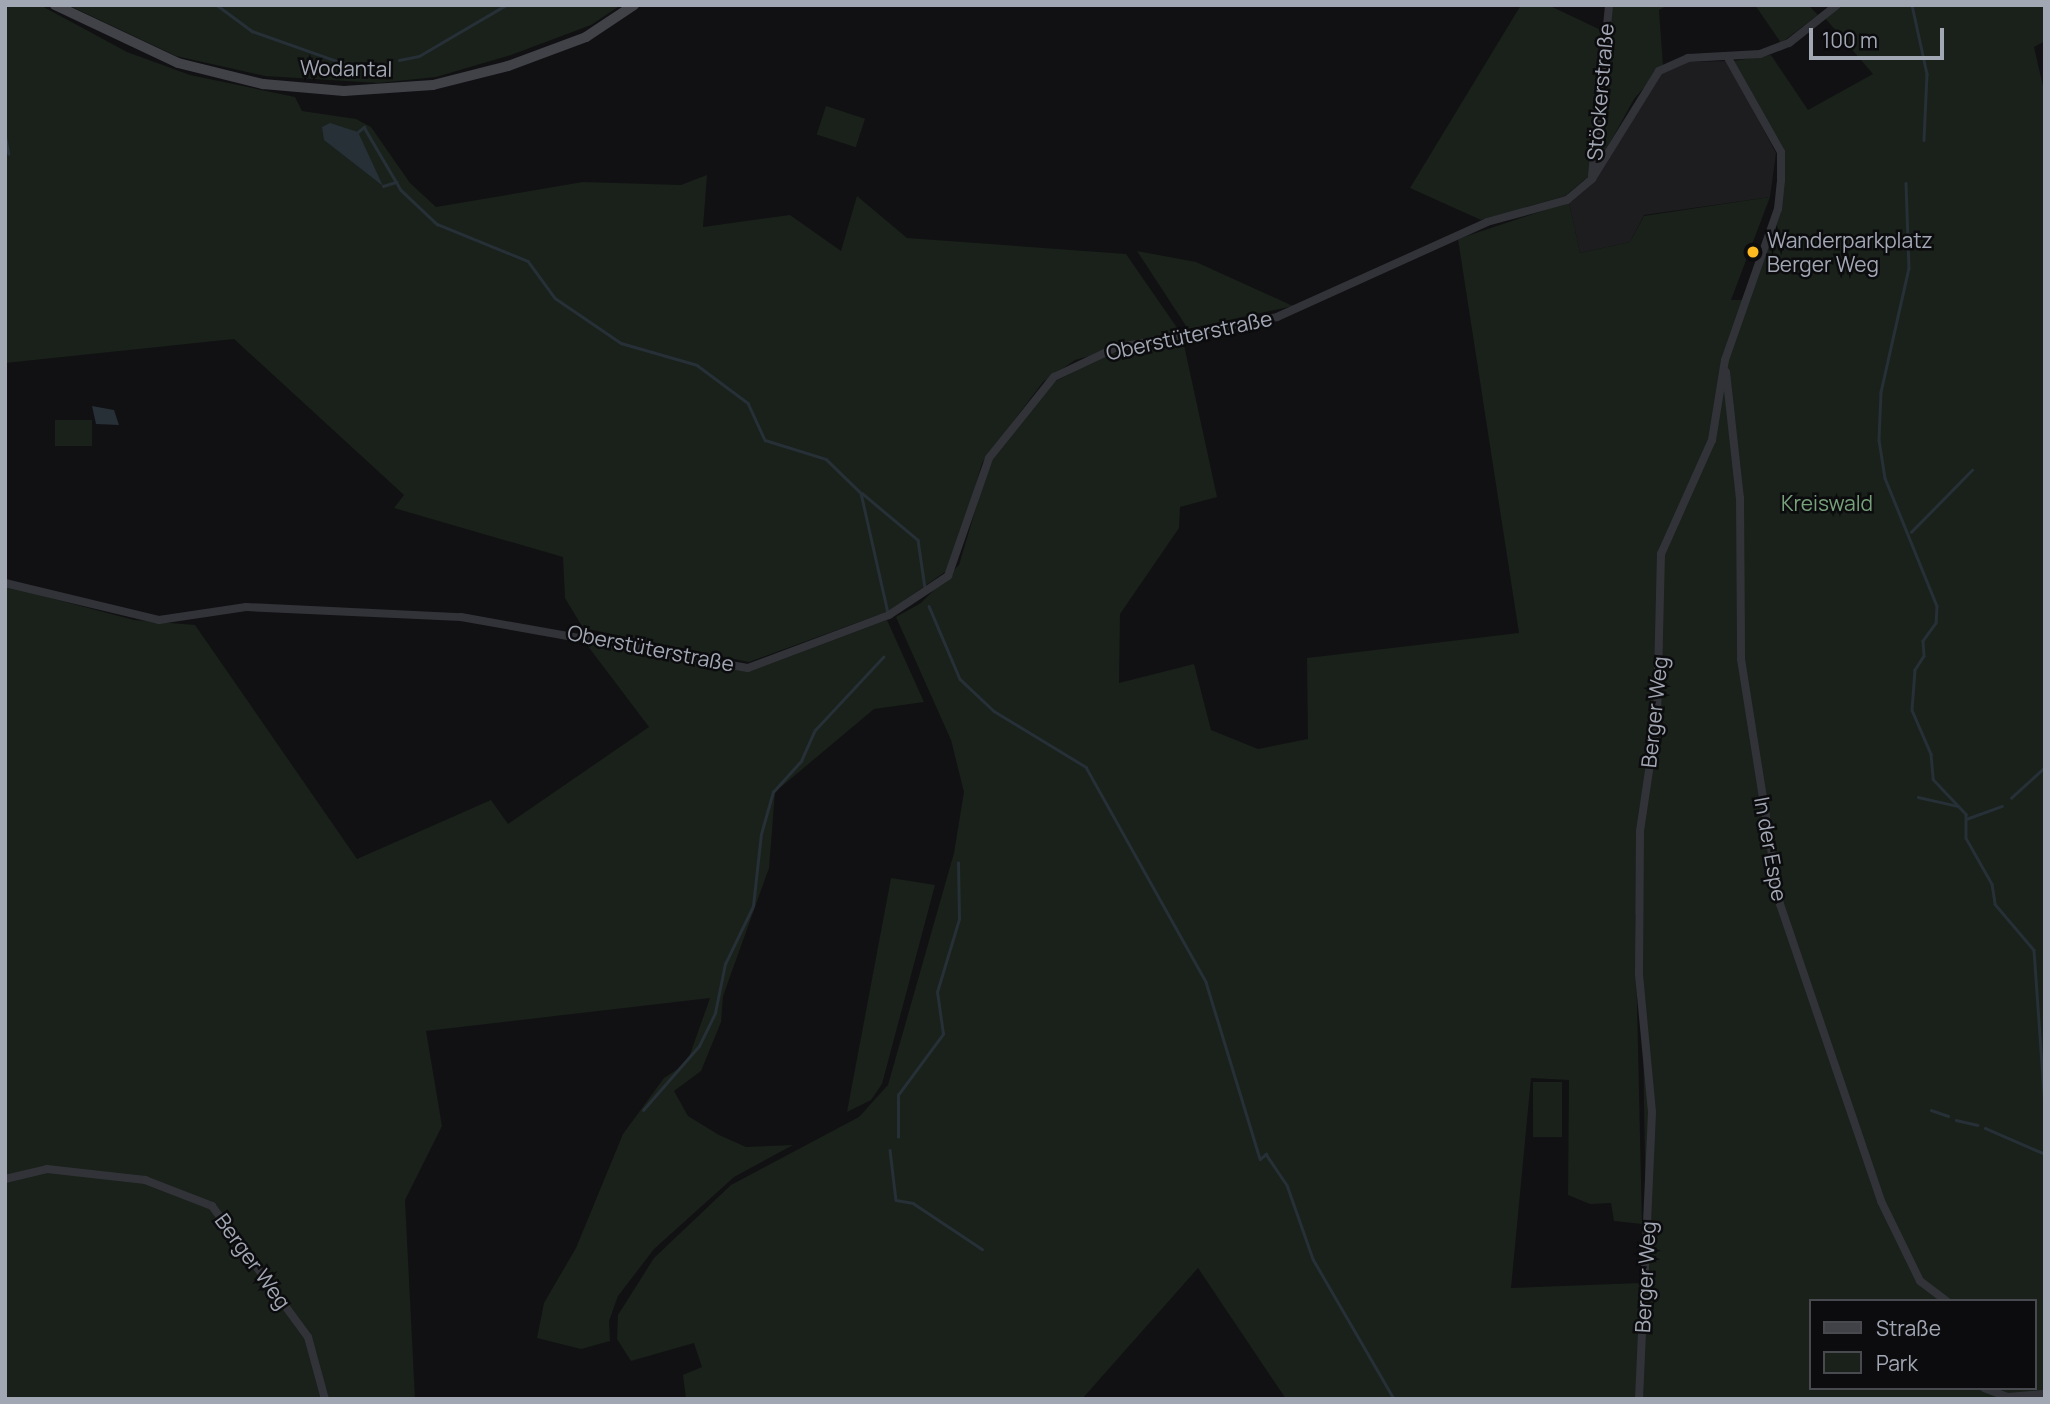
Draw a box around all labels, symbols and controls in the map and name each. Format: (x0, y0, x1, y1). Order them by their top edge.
scale bar (1812, 14, 1947, 58)
street label: Stöckerstraße (1581, 22, 1619, 162)
text: 100 m (1822, 26, 1878, 54)
street label: Wodantal (300, 55, 392, 81)
place label: Wanderparkplatz Berger Weg (1767, 227, 1933, 277)
marker: Wanderparkplatz Berger Weg (1745, 244, 1761, 260)
street label: Oberstüterstraße (1103, 305, 1275, 365)
park label: Kreiswald (1781, 490, 1873, 516)
street label: Oberstüterstraße (565, 619, 737, 677)
street label: Berger Weg (1636, 655, 1672, 769)
street label: In der Espe (1749, 795, 1793, 903)
street label: Berger Weg (210, 1208, 296, 1314)
street label: Berger Weg (1629, 1220, 1661, 1334)
legend (1808, 1299, 2036, 1390)
text: Straße (1876, 1314, 1941, 1342)
text: Park (1876, 1349, 1918, 1377)

